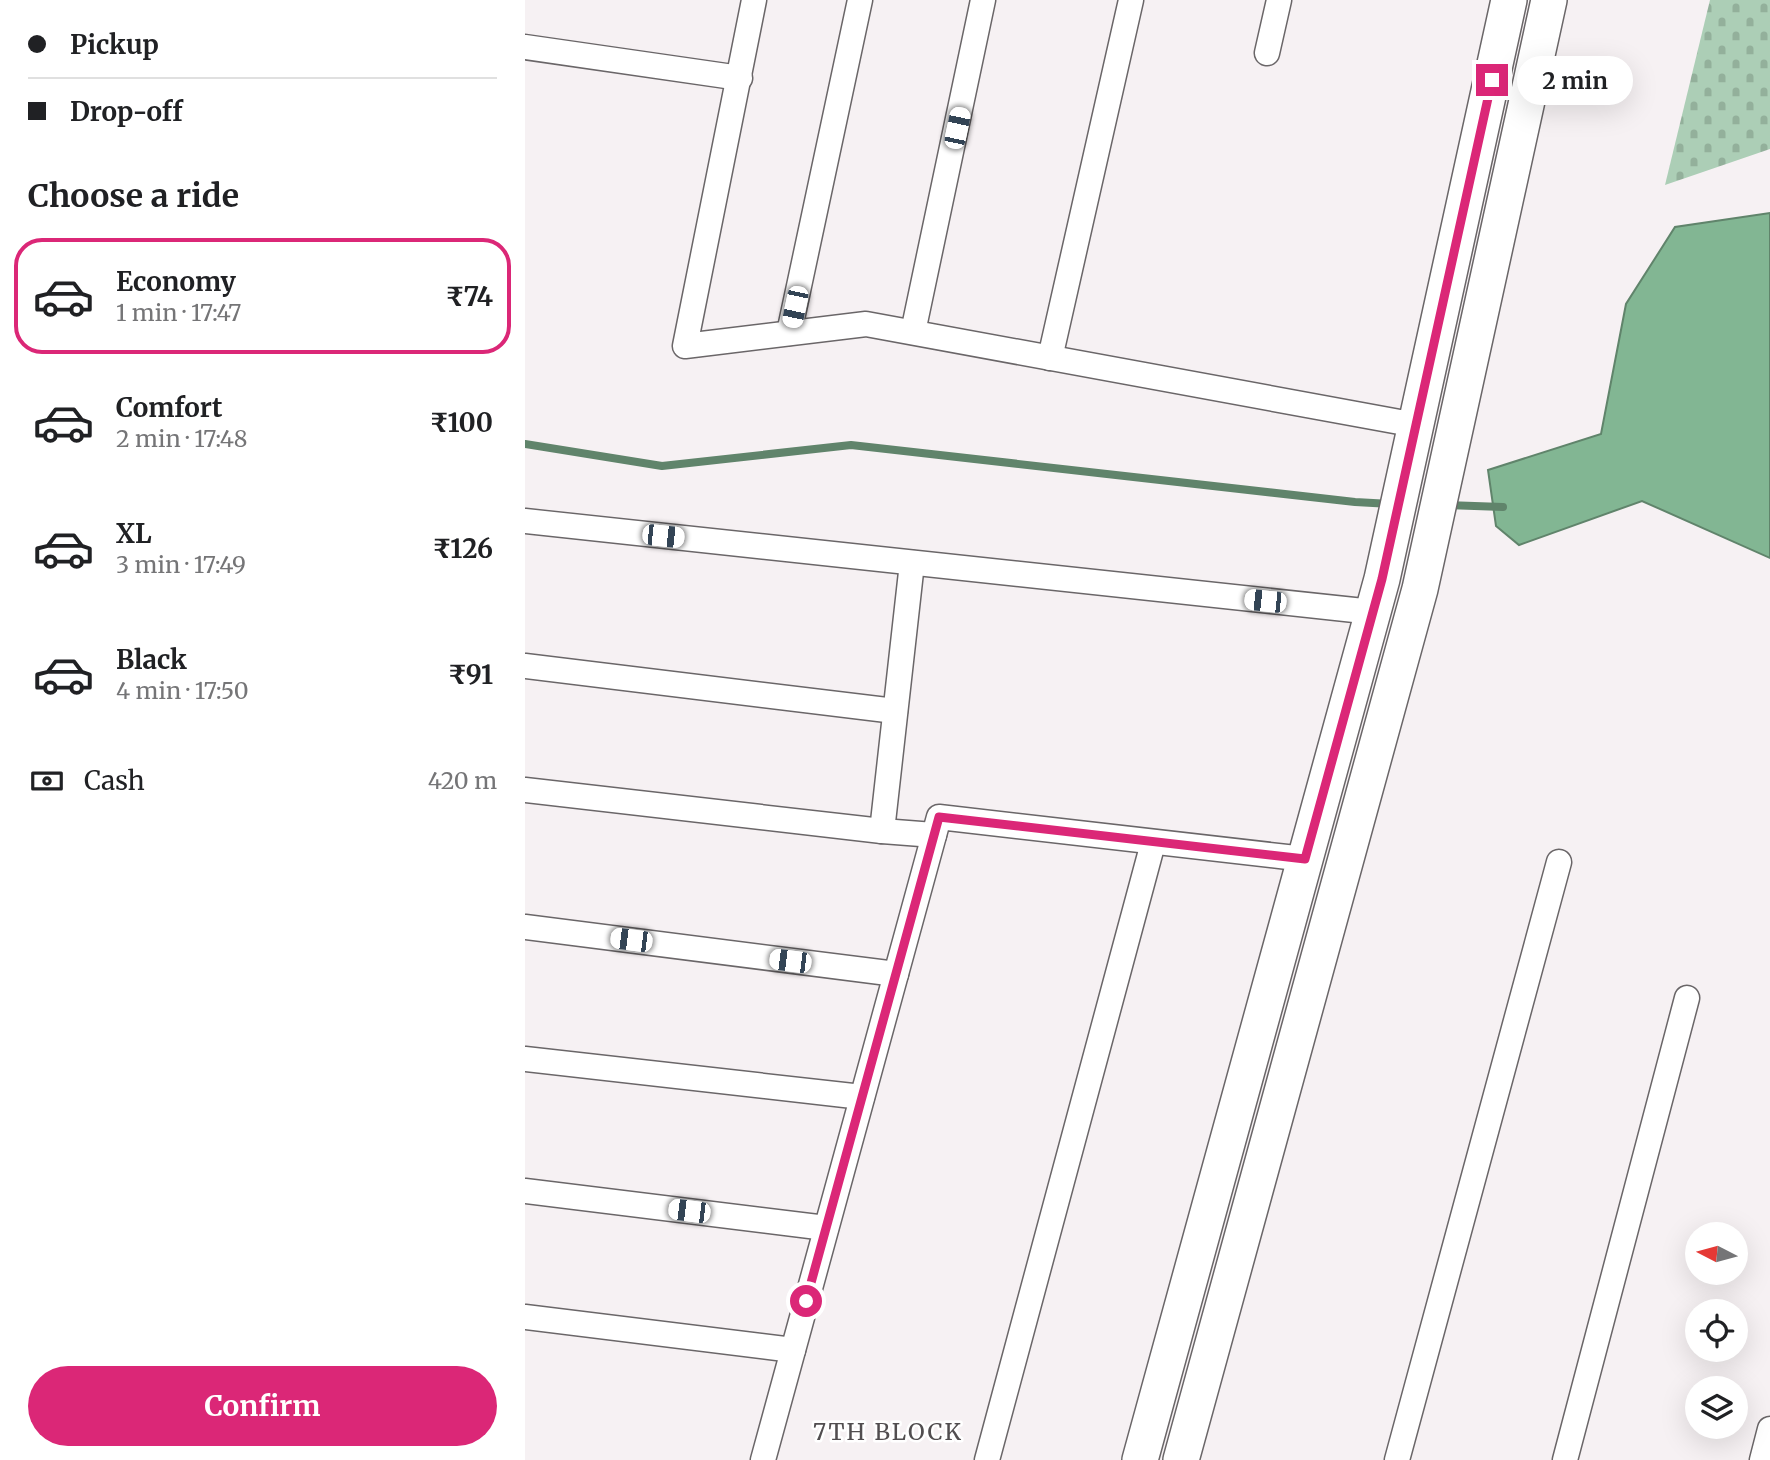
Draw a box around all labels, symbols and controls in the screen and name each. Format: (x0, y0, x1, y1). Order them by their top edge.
text: Pickup (70, 28, 159, 61)
callout: 2 min (1517, 56, 1632, 104)
route end (1476, 64, 1508, 96)
text: 2 min (1542, 66, 1608, 95)
text: Drop-off (70, 95, 183, 128)
car (943, 105, 972, 151)
text: Choose a ride (28, 176, 239, 216)
icon: car (32, 265, 95, 328)
text: Economy (116, 265, 236, 298)
text: ₹74 (445, 280, 493, 313)
car (781, 284, 810, 330)
text: 1 min · 17:47 (116, 298, 241, 327)
icon: car (32, 391, 95, 454)
text: Comfort (116, 391, 222, 424)
text: ₹100 (430, 406, 493, 439)
text: 2 min · 17:48 (116, 424, 248, 453)
icon: car (32, 517, 95, 580)
text: XL (116, 517, 152, 550)
car (642, 523, 685, 549)
text: ₹126 (433, 532, 493, 565)
text: 3 min · 17:49 (116, 550, 246, 579)
car (1244, 588, 1287, 614)
icon: car (32, 643, 95, 706)
text: Black (116, 643, 187, 676)
text: ₹91 (448, 658, 493, 691)
text: 4 min · 17:50 (116, 676, 249, 705)
icon: cash (28, 762, 66, 800)
text: Cash (84, 764, 145, 797)
text: 420 m (428, 766, 497, 795)
car (609, 927, 654, 953)
car (768, 948, 813, 974)
car (667, 1198, 712, 1224)
north arrow (1685, 1222, 1748, 1284)
map controls (1685, 1222, 1748, 1439)
route start (790, 1285, 822, 1317)
button: locate (1685, 1299, 1748, 1362)
button: Confirm (28, 1366, 497, 1446)
button: layers (1685, 1376, 1748, 1439)
district label: 7TH BLOCK (813, 1417, 963, 1446)

